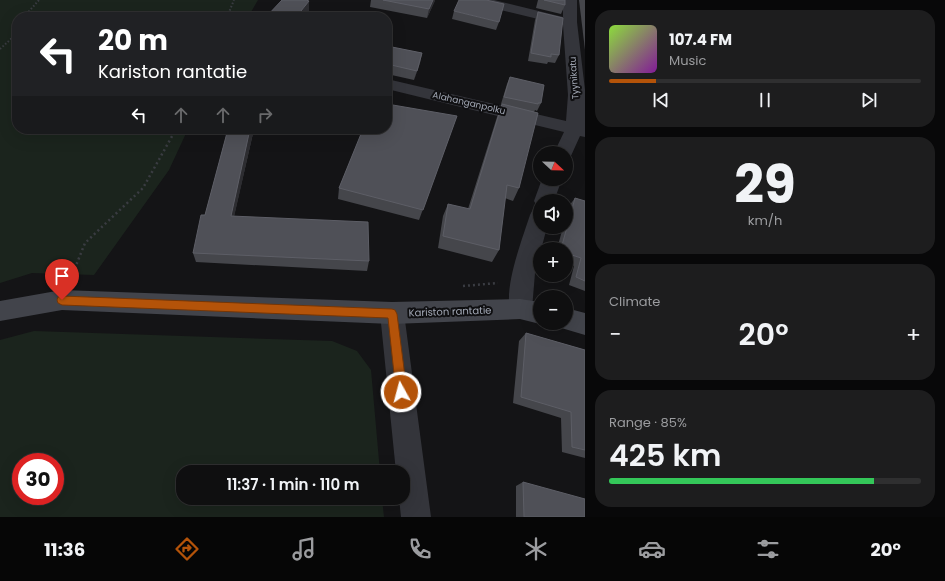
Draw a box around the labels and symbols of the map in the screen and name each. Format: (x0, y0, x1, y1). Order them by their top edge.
street label: Tyynikatu (567, 56, 581, 100)
street label: Alahanganpolku (431, 89, 507, 117)
north arrow (533, 146, 573, 186)
pin (45, 259, 79, 300)
street label: Kariston rantatie (408, 303, 492, 320)
position arrow (380, 371, 422, 413)
speed limit sign: 30 (12, 453, 64, 505)

